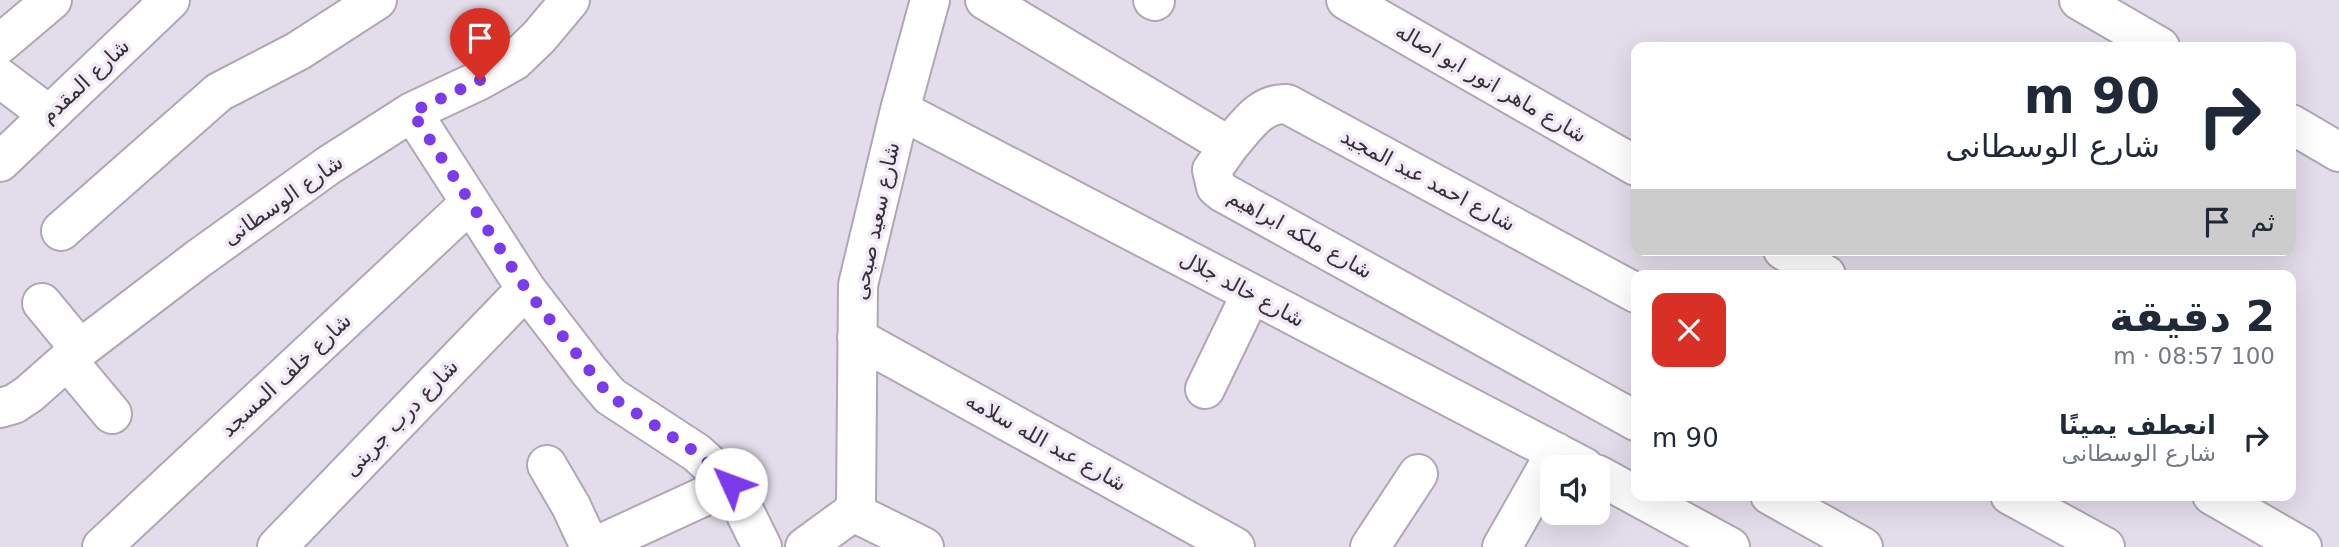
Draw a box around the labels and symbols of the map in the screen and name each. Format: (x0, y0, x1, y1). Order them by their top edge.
pin (450, 8, 510, 80)
street label: شارع ماهر انور ابو اصاله (1391, 18, 1591, 148)
street label: شارع المقدم (36, 34, 134, 128)
street label: شارع احمد عبد المجيد (1337, 124, 1519, 236)
street label: شارع سعيد صبحى (848, 140, 904, 302)
street label: شارع الوسطانى (218, 150, 348, 250)
street label: شارع ملكه ابراهيم (1223, 184, 1376, 285)
street label: شارع خالد جلال (1176, 246, 1308, 332)
street label: شارع خلف المسجد (216, 308, 356, 442)
street label: شارع درب جرينى (339, 354, 463, 482)
street label: شارع عبد الله سلامه (962, 388, 1130, 496)
position arrow (694, 447, 768, 521)

